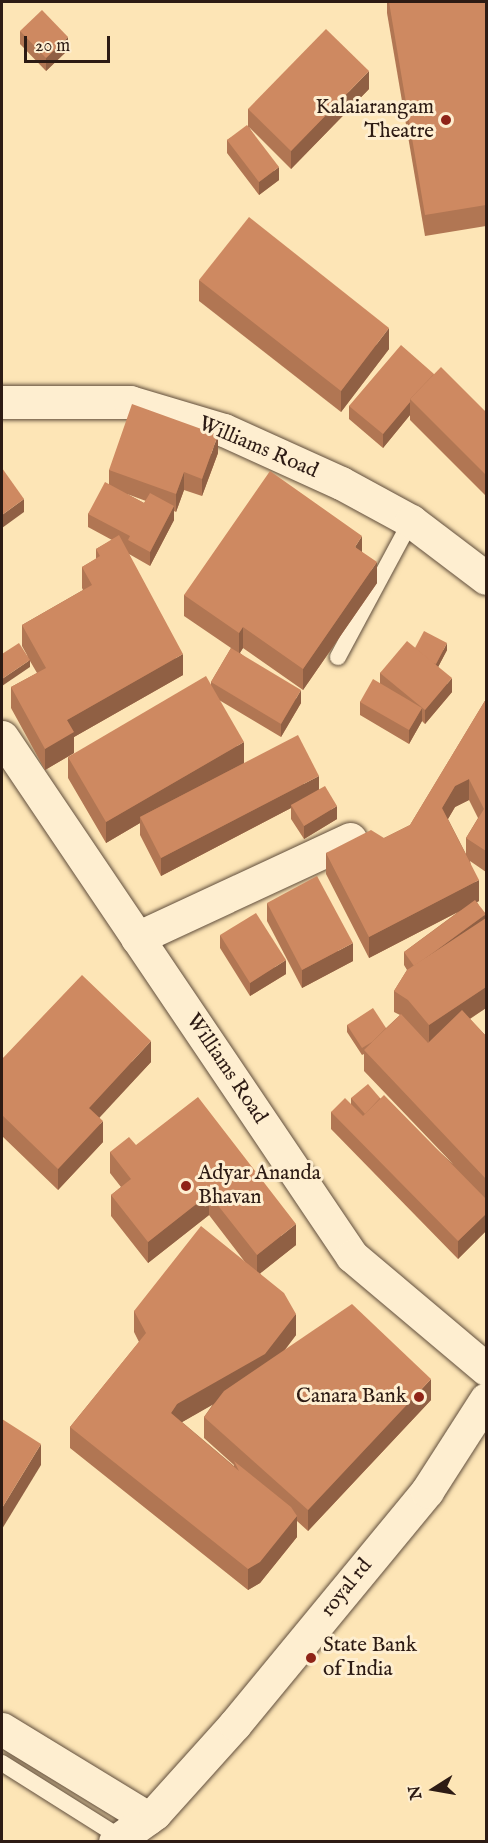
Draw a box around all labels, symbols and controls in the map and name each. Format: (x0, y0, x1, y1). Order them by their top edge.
scale bar (27, 24, 112, 62)
text: 20 m (35, 35, 70, 58)
place label: Kalaiarangam Theatre (316, 95, 434, 145)
marker: Kalaiarangam Theatre (439, 113, 453, 127)
street label: Williams Road (194, 411, 322, 485)
street label: Williams Road (180, 1009, 272, 1129)
place label: Adyar Ananda Bhavan (198, 1161, 321, 1211)
marker: Adyar Ananda Bhavan (179, 1179, 193, 1193)
place label: Canara Bank (296, 1384, 407, 1410)
marker: Canara Bank (412, 1390, 426, 1404)
street label: royal rd (316, 1554, 378, 1622)
place label: State Bank of India (323, 1633, 417, 1683)
marker: State Bank of India (304, 1651, 318, 1665)
north arrow (404, 1759, 464, 1819)
text: N (405, 1784, 427, 1801)

